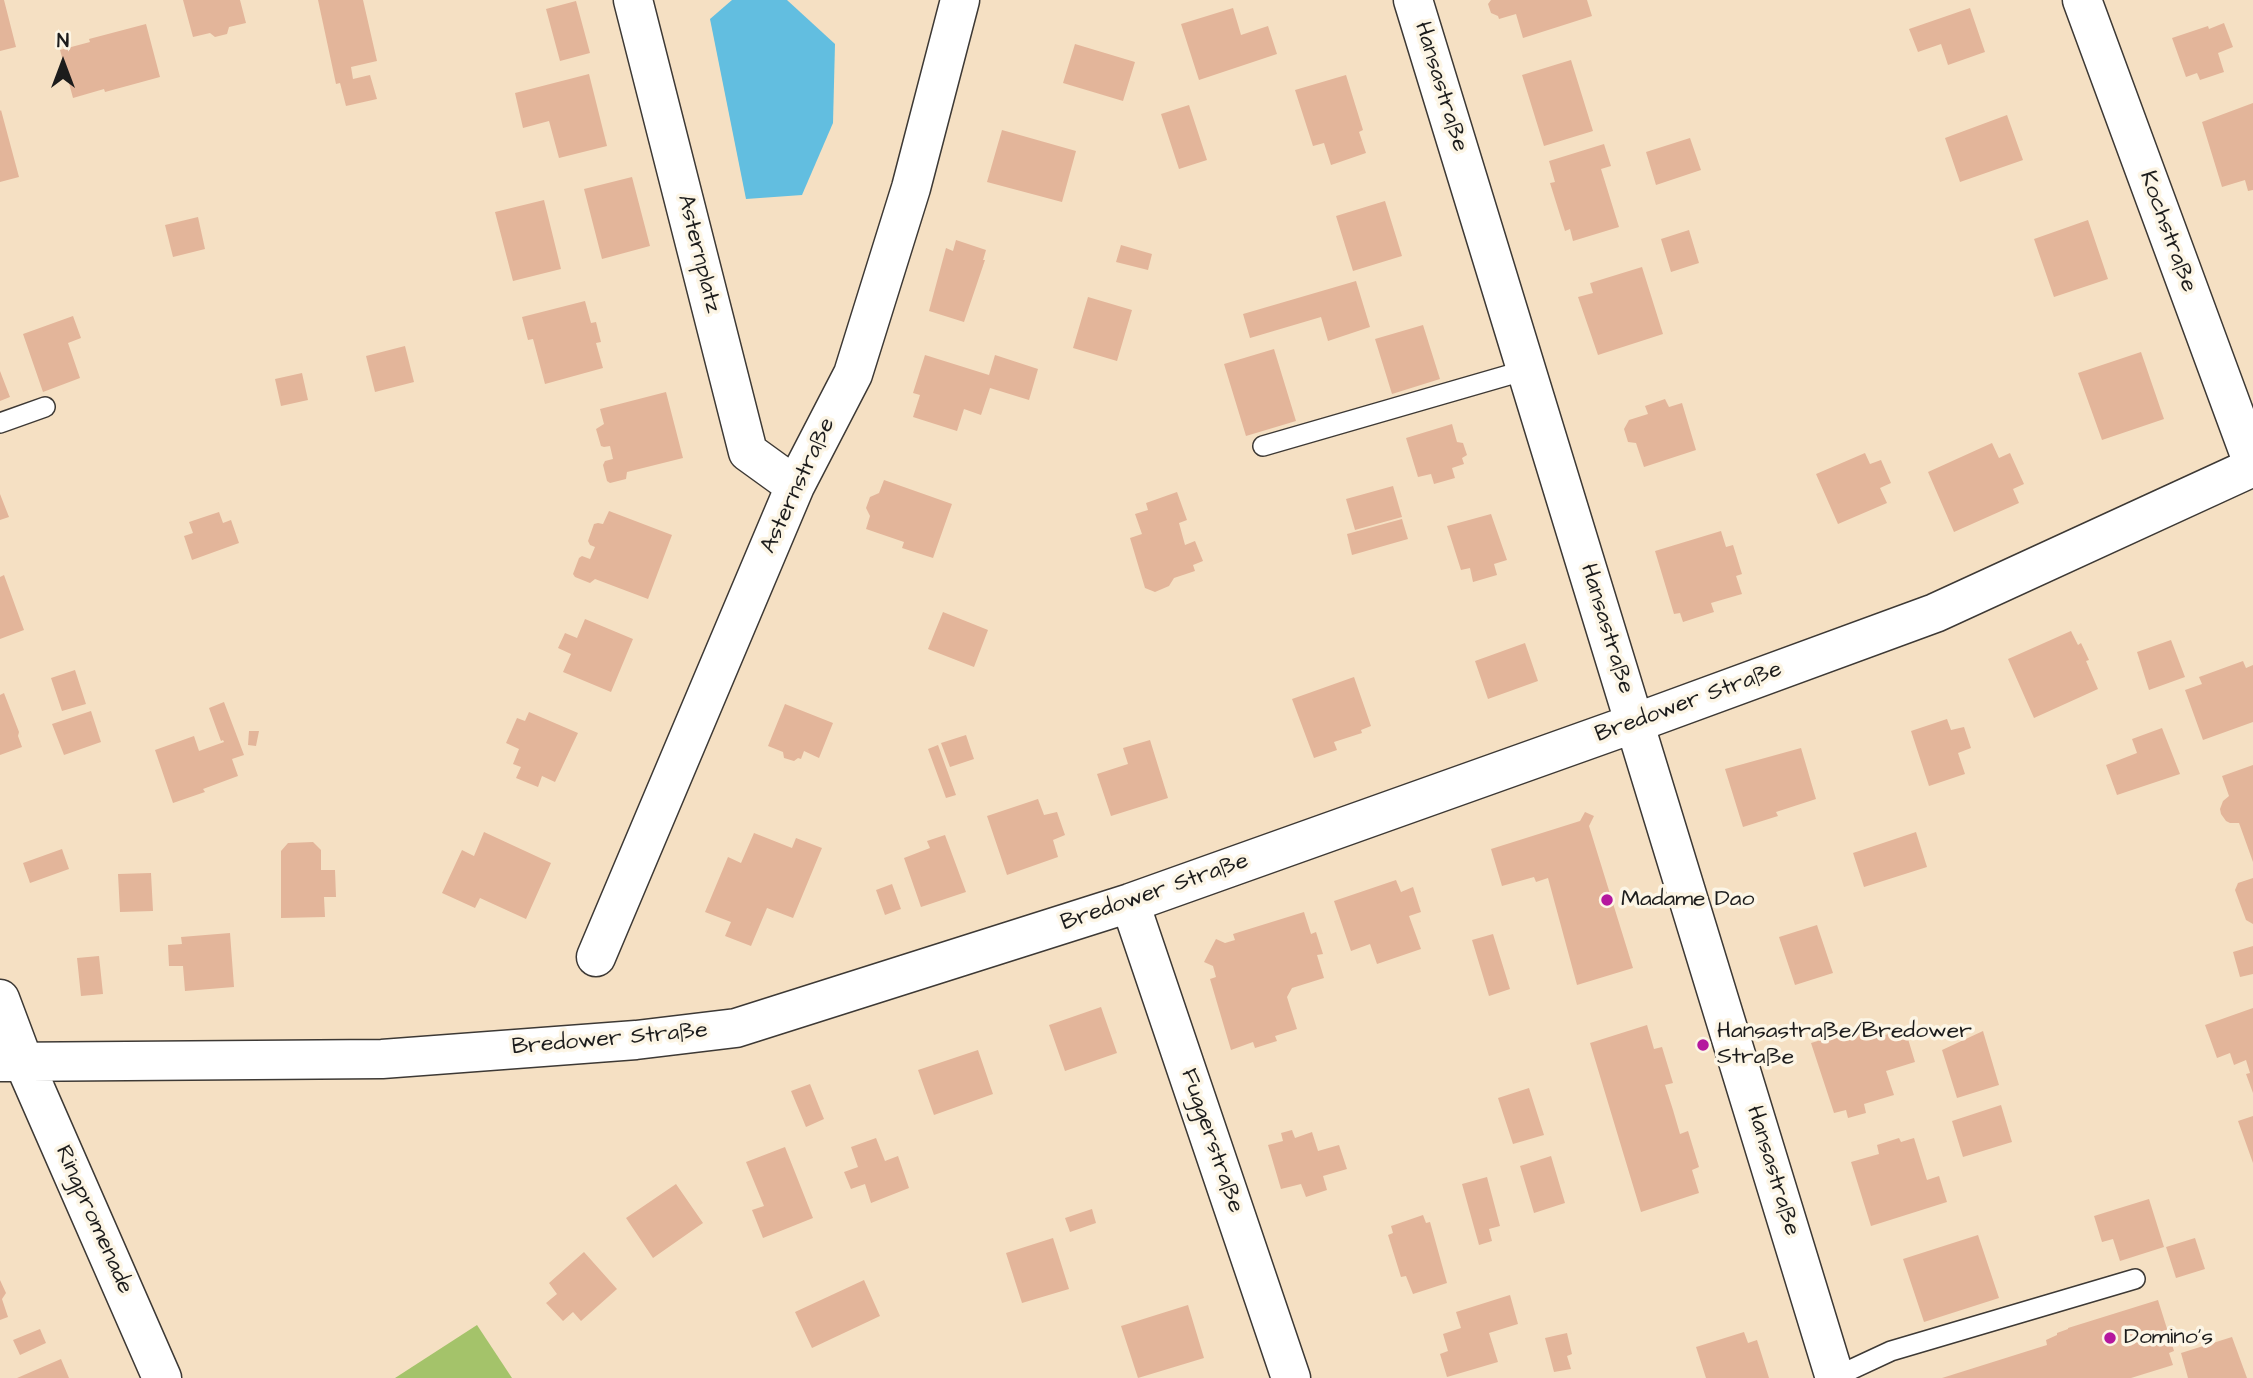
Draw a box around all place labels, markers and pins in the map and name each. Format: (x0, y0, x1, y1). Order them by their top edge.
place label: Madame Dao (1621, 886, 1754, 914)
marker: Madame Dao (1599, 892, 1615, 908)
place label: Hansastraße/Bredower Straße (1717, 1018, 1972, 1072)
marker: Hansastraße/Bredower Straße (1695, 1037, 1711, 1053)
place label: Domino's (2124, 1324, 2213, 1352)
marker: Domino's (2102, 1330, 2118, 1346)

